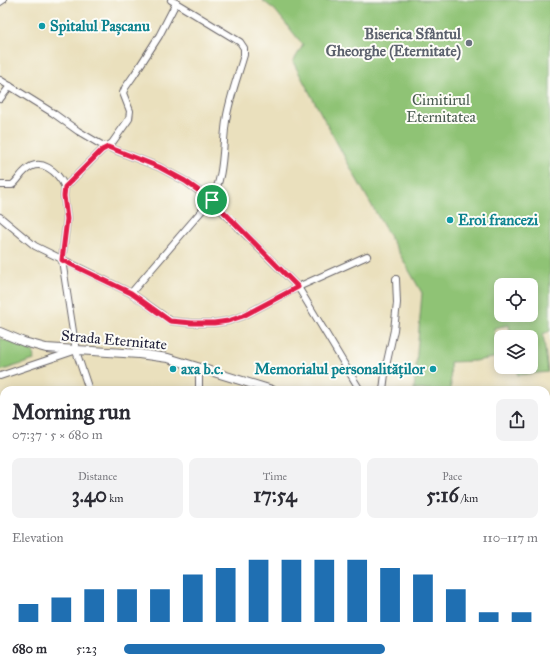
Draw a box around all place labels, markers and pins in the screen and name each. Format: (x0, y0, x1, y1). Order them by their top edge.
place label: Spitalul Pașcanu (50, 17, 150, 36)
marker: Spitalul Pașcanu (37, 21, 47, 31)
place label: Biserica Sfântul Gheorghe (Eternitate) (326, 25, 462, 61)
marker: Biserica Sfântul Gheorghe (Eternitate) (464, 38, 474, 48)
pin (195, 183, 229, 217)
place label: Eroi francezi (458, 211, 539, 229)
marker: Eroi francezi (445, 215, 455, 225)
place label: axa b.c. (181, 360, 223, 378)
place label: Memorialul personalităților (255, 360, 425, 379)
marker: axa b.c. (168, 364, 178, 374)
marker: Memorialul personalităților (428, 364, 438, 374)

